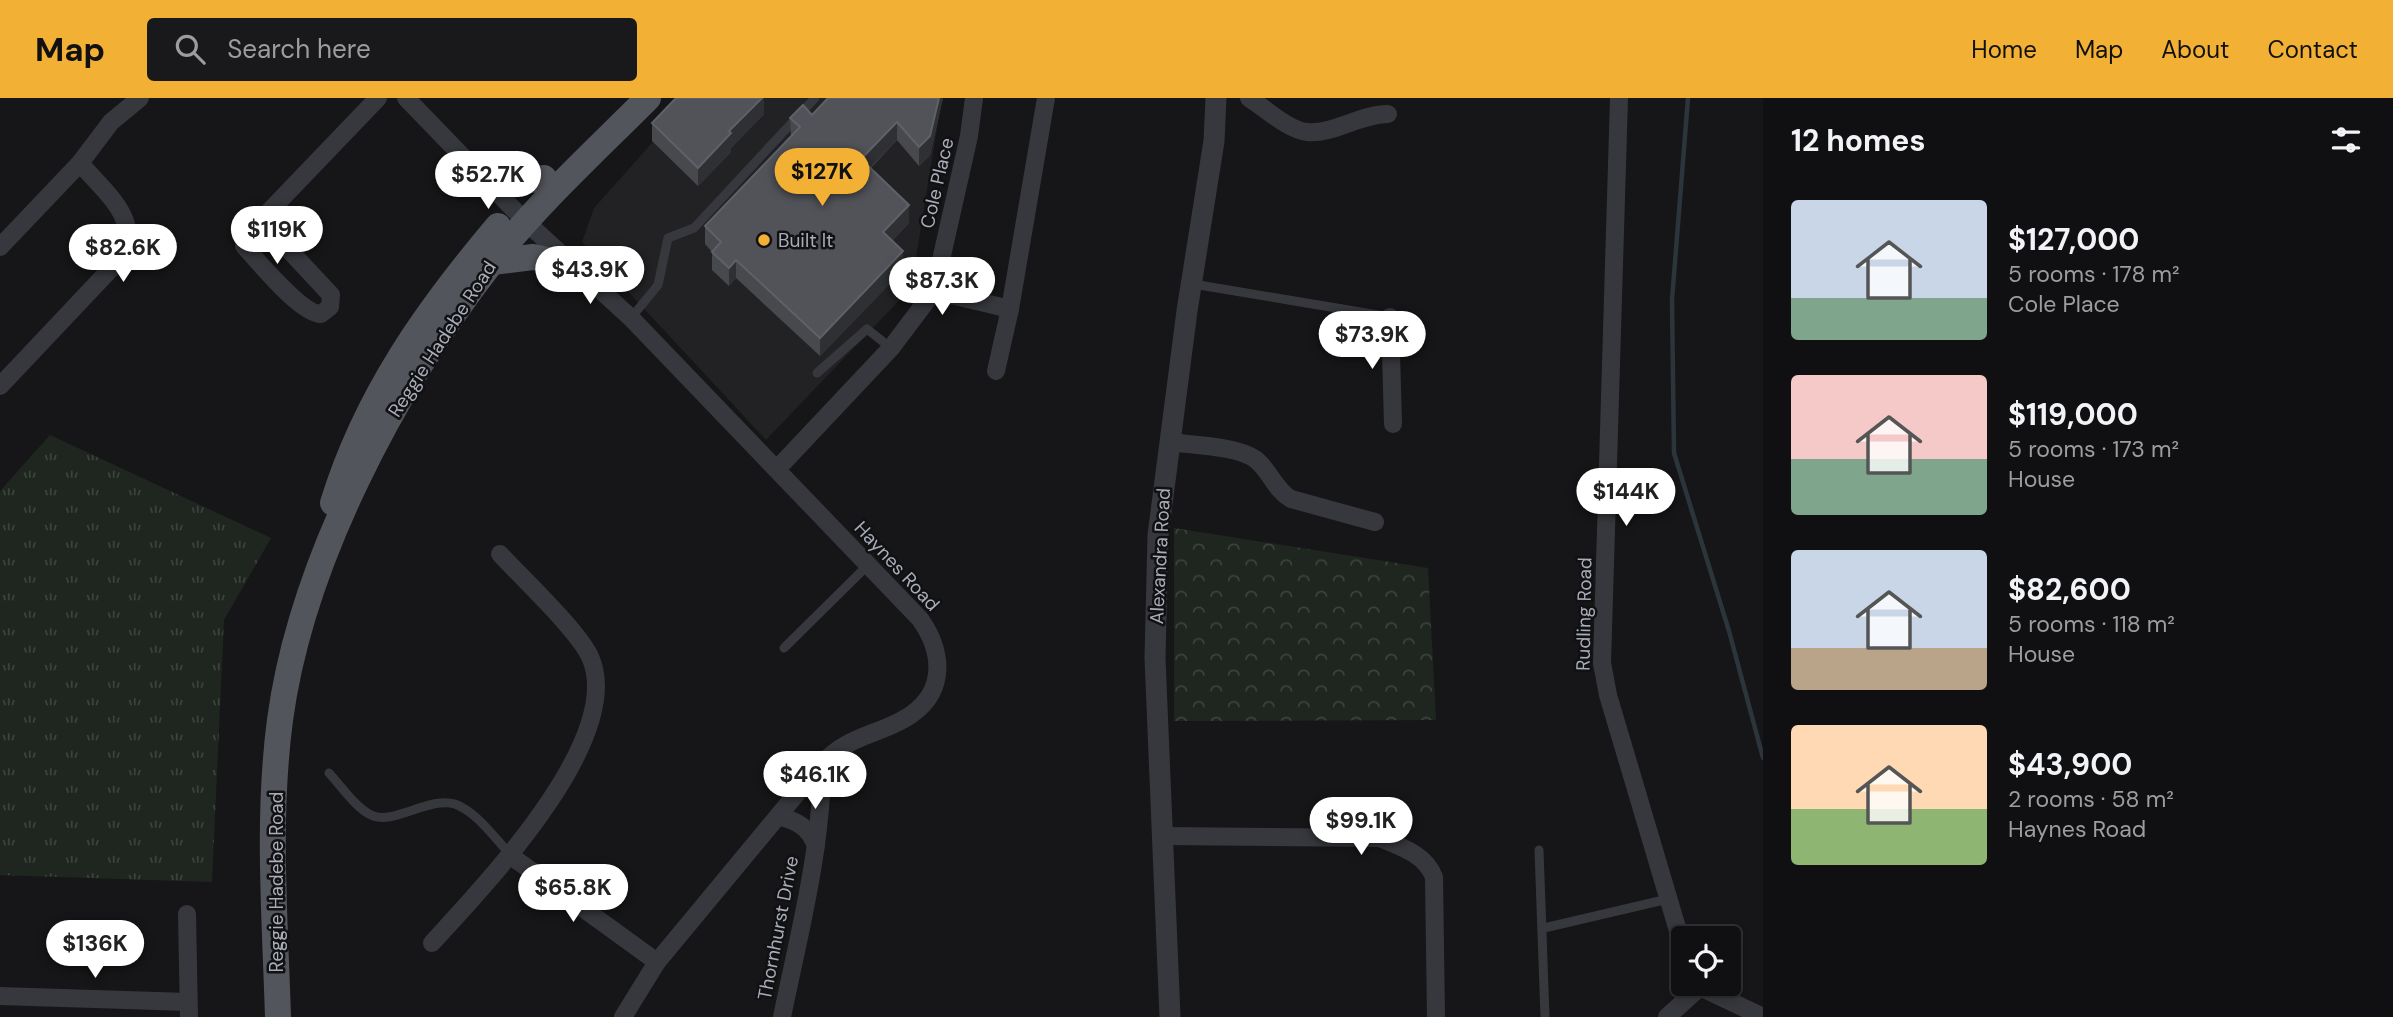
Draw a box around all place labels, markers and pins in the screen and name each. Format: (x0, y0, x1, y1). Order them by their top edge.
pin: $127K (773, 148, 871, 208)
pin: $52.7K (431, 152, 545, 211)
pin: $119K (228, 206, 326, 266)
pin: $82.6K (66, 225, 180, 284)
place label: Built It (778, 228, 834, 253)
marker: Built It (756, 232, 772, 248)
pin: $43.9K (533, 246, 647, 306)
pin: $87.3K (885, 258, 999, 317)
pin: $73.9K (1315, 312, 1429, 371)
pin: $144K (1577, 468, 1675, 528)
pin: $46.1K (758, 752, 872, 811)
pin: $99.1K (1304, 798, 1418, 857)
pin: $65.8K (516, 864, 630, 924)
pin: $136K (46, 920, 144, 980)

